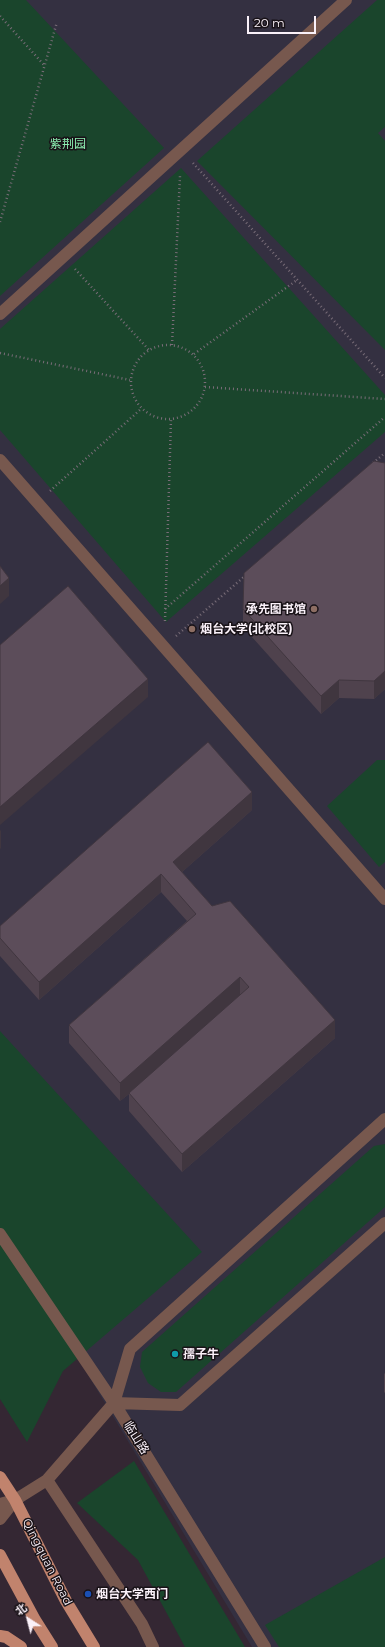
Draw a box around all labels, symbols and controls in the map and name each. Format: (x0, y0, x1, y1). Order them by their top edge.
scale bar (249, 8, 318, 34)
text: 20 m (254, 15, 285, 30)
park label: 紫荆园 (50, 137, 86, 151)
place label: 承先图书馆 (246, 602, 306, 616)
marker: 承先图书馆 (309, 604, 319, 614)
place label: 烟台大学(北校区) (200, 622, 293, 636)
marker: 烟台大学(北校区) (187, 624, 197, 634)
place label: 孺子牛 (183, 1347, 219, 1361)
marker: 孺子牛 (170, 1349, 180, 1359)
street label: 临山路 (120, 1419, 152, 1457)
street label: Qingquan Road (19, 1516, 75, 1608)
place label: 烟台大学西门 (96, 1587, 168, 1601)
marker: 烟台大学西门 (83, 1589, 93, 1599)
north arrow (8, 1599, 48, 1639)
text: 北 (12, 1600, 30, 1618)

